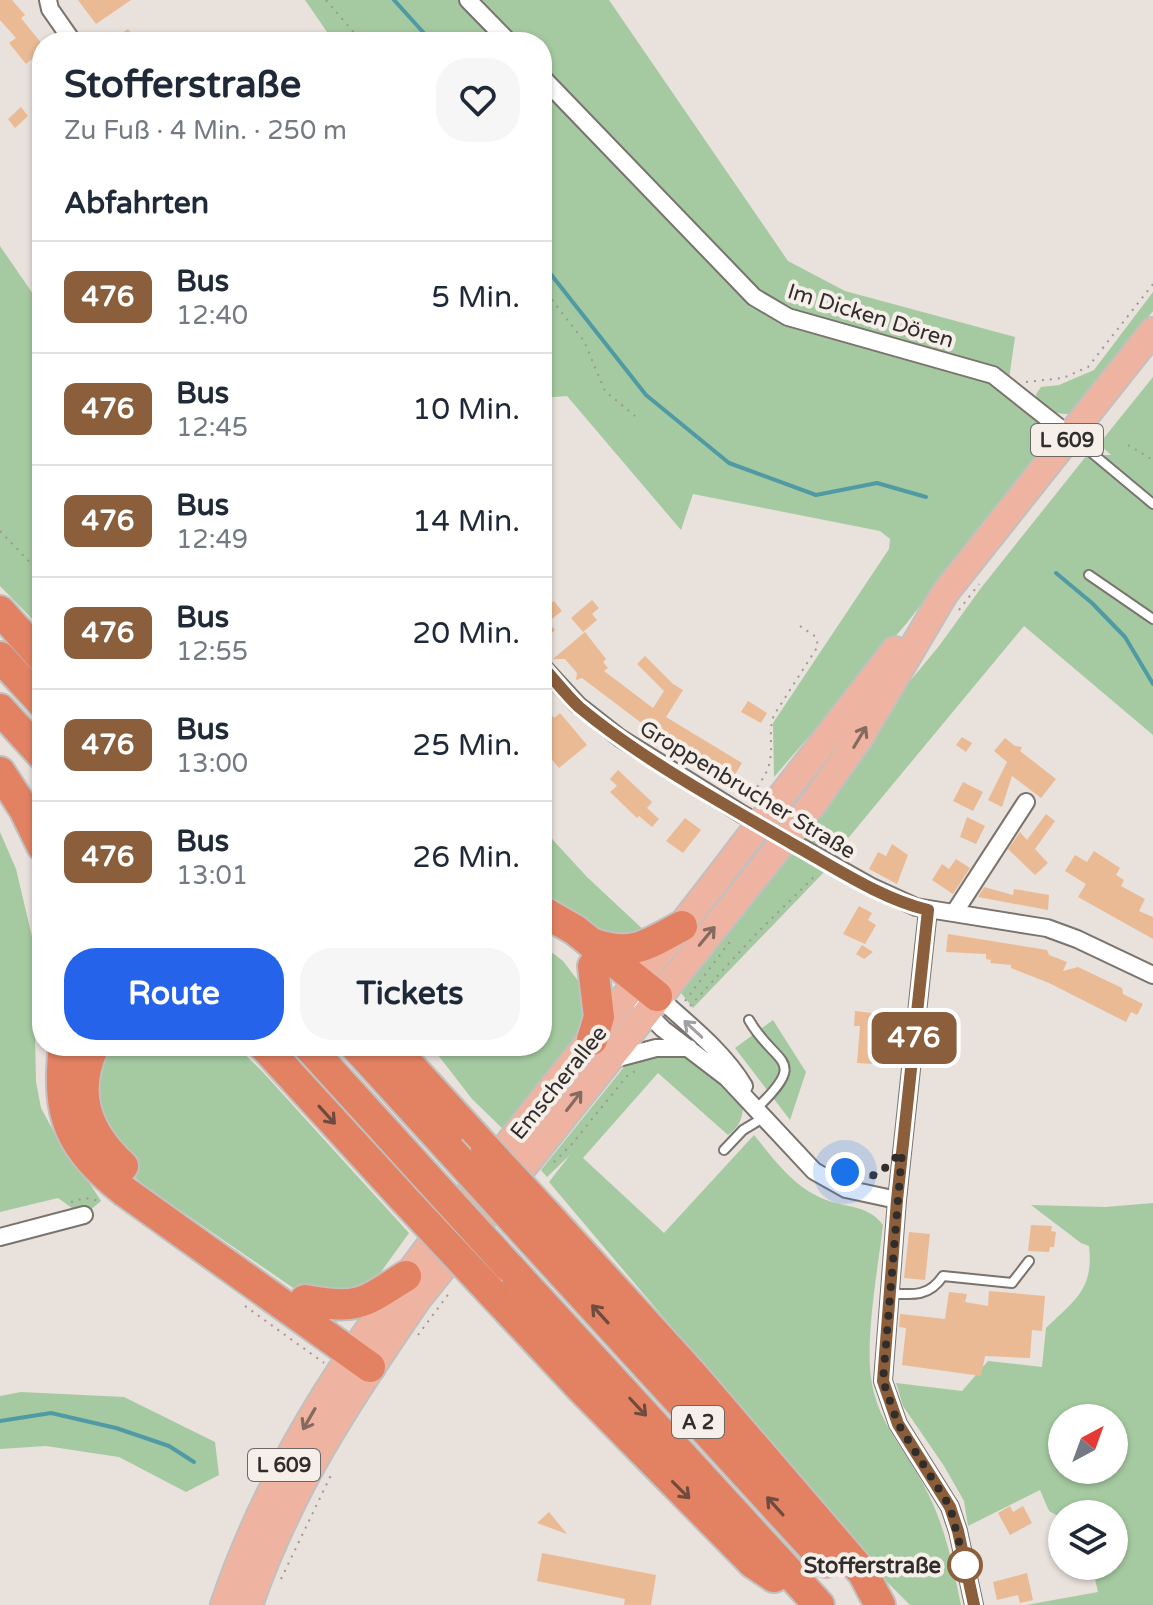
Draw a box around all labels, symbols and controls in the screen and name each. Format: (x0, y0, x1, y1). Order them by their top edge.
button: heart (436, 58, 520, 142)
text: Stofferstraße (64, 62, 301, 108)
text: Zu Fuß · 4 Min. · 250 m (64, 115, 347, 146)
text: Abfahrten (64, 185, 209, 222)
text: Bus (176, 263, 229, 300)
street label: Im Dicken Dören (785, 278, 957, 354)
text: 5 Min. (431, 279, 520, 316)
text: 476 (82, 280, 134, 314)
text: 12:40 (176, 300, 248, 331)
text: Bus (176, 375, 229, 412)
text: 10 Min. (412, 391, 520, 428)
text: 476 (82, 392, 134, 426)
text: 12:45 (176, 412, 248, 443)
road number: L 609 (1031, 424, 1103, 456)
text: Bus (176, 487, 229, 524)
text: 14 Min. (412, 503, 520, 540)
text: 476 (82, 504, 134, 538)
text: 12:49 (176, 524, 248, 555)
text: Bus (176, 599, 229, 636)
text: 20 Min. (412, 615, 520, 652)
text: 476 (82, 616, 134, 650)
text: 12:55 (176, 636, 248, 667)
text: Bus (176, 711, 229, 748)
street label: Groppenbrucher Straße (635, 715, 860, 865)
one-way arrow (852, 726, 868, 749)
text: 25 Min. (412, 727, 520, 764)
text: 476 (82, 728, 134, 762)
text: 13:00 (176, 748, 248, 779)
text: Bus (176, 823, 229, 860)
text: 26 Min. (412, 839, 520, 876)
text: 476 (82, 840, 134, 874)
text: 13:01 (176, 860, 248, 891)
one-way arrow (698, 926, 716, 947)
button: Route (64, 948, 284, 1040)
button: Tickets (300, 948, 520, 1040)
line badge: 476 (868, 1012, 960, 1064)
street label: Emscherallee (505, 1020, 613, 1145)
one-way arrow (683, 1020, 703, 1038)
text: 476 (888, 1021, 940, 1055)
one-way arrow (566, 1091, 583, 1112)
one-way arrow (317, 1104, 335, 1124)
your location (825, 1152, 865, 1192)
one-way arrow (591, 1304, 609, 1324)
one-way arrow (628, 1397, 646, 1417)
north arrow (1048, 1404, 1128, 1484)
map controls (1048, 1404, 1128, 1580)
road number: A 2 (672, 1406, 724, 1438)
one-way arrow (301, 1407, 316, 1431)
road number: L 609 (248, 1449, 320, 1481)
one-way arrow (671, 1480, 690, 1500)
one-way arrow (766, 1496, 784, 1516)
button: layers (1048, 1500, 1128, 1580)
marker: Stofferstraße (948, 1548, 982, 1582)
place label: Stofferstraße (804, 1553, 941, 1579)

